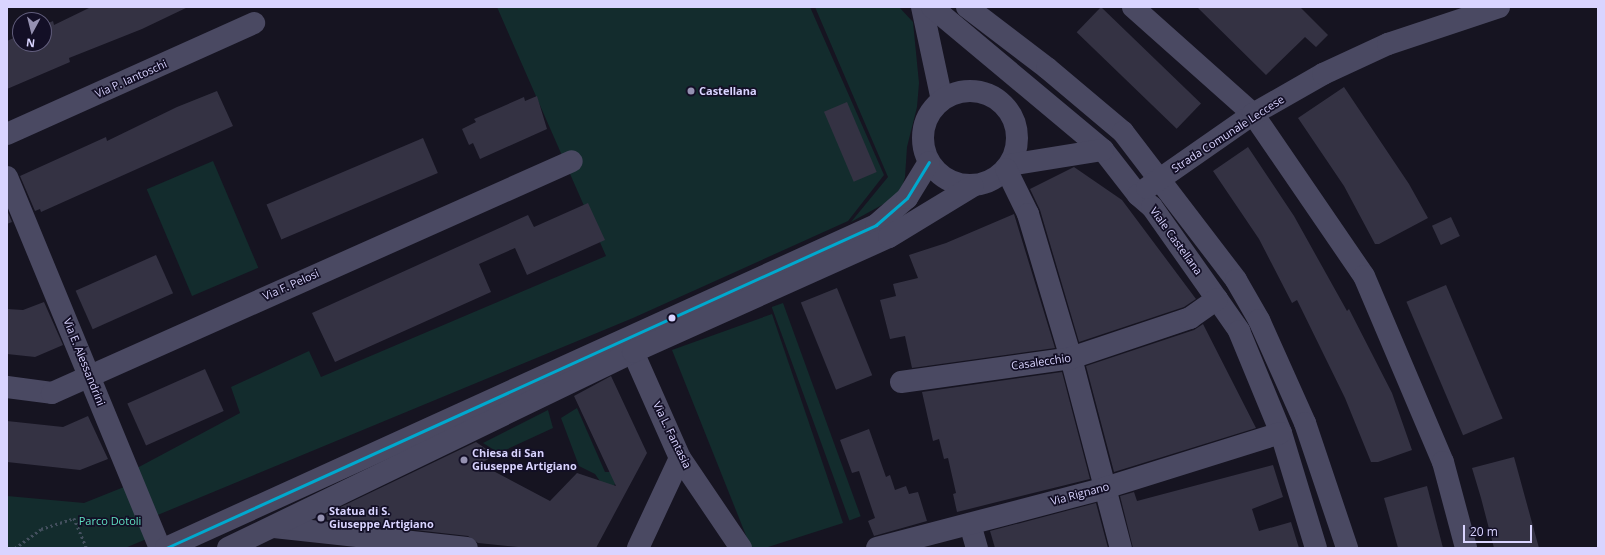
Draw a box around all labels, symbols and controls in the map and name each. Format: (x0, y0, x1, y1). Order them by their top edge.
north arrow (12, 12, 52, 52)
text: N (25, 35, 36, 51)
street label: Via P. Iantoschi (93, 57, 169, 101)
place label: Castellana (699, 84, 757, 98)
marker: Castellana (686, 86, 696, 96)
street label: Strada Comunale Leccese (1169, 93, 1287, 175)
street label: Viale Castellana (1147, 205, 1205, 277)
street label: Via F. Pelosi (261, 267, 321, 303)
unlabelled marker (667, 313, 677, 323)
street label: Via E. Alessandrini (60, 316, 108, 408)
street label: Casalecchio (1010, 351, 1072, 373)
street label: Via L. Fantasia (650, 400, 694, 470)
place label: Chiesa di San Giuseppe Artigiano (472, 447, 577, 473)
marker: Chiesa di San Giuseppe Artigiano (459, 455, 469, 465)
street label: Via Rignano (1049, 480, 1111, 508)
place label: Statua di S. Giuseppe Artigiano (329, 505, 434, 531)
marker: Statua di S. Giuseppe Artigiano (316, 513, 326, 523)
park label: Parco Dotoli (79, 514, 141, 528)
scale bar (1465, 517, 1534, 543)
text: 20 m (1470, 523, 1498, 540)

